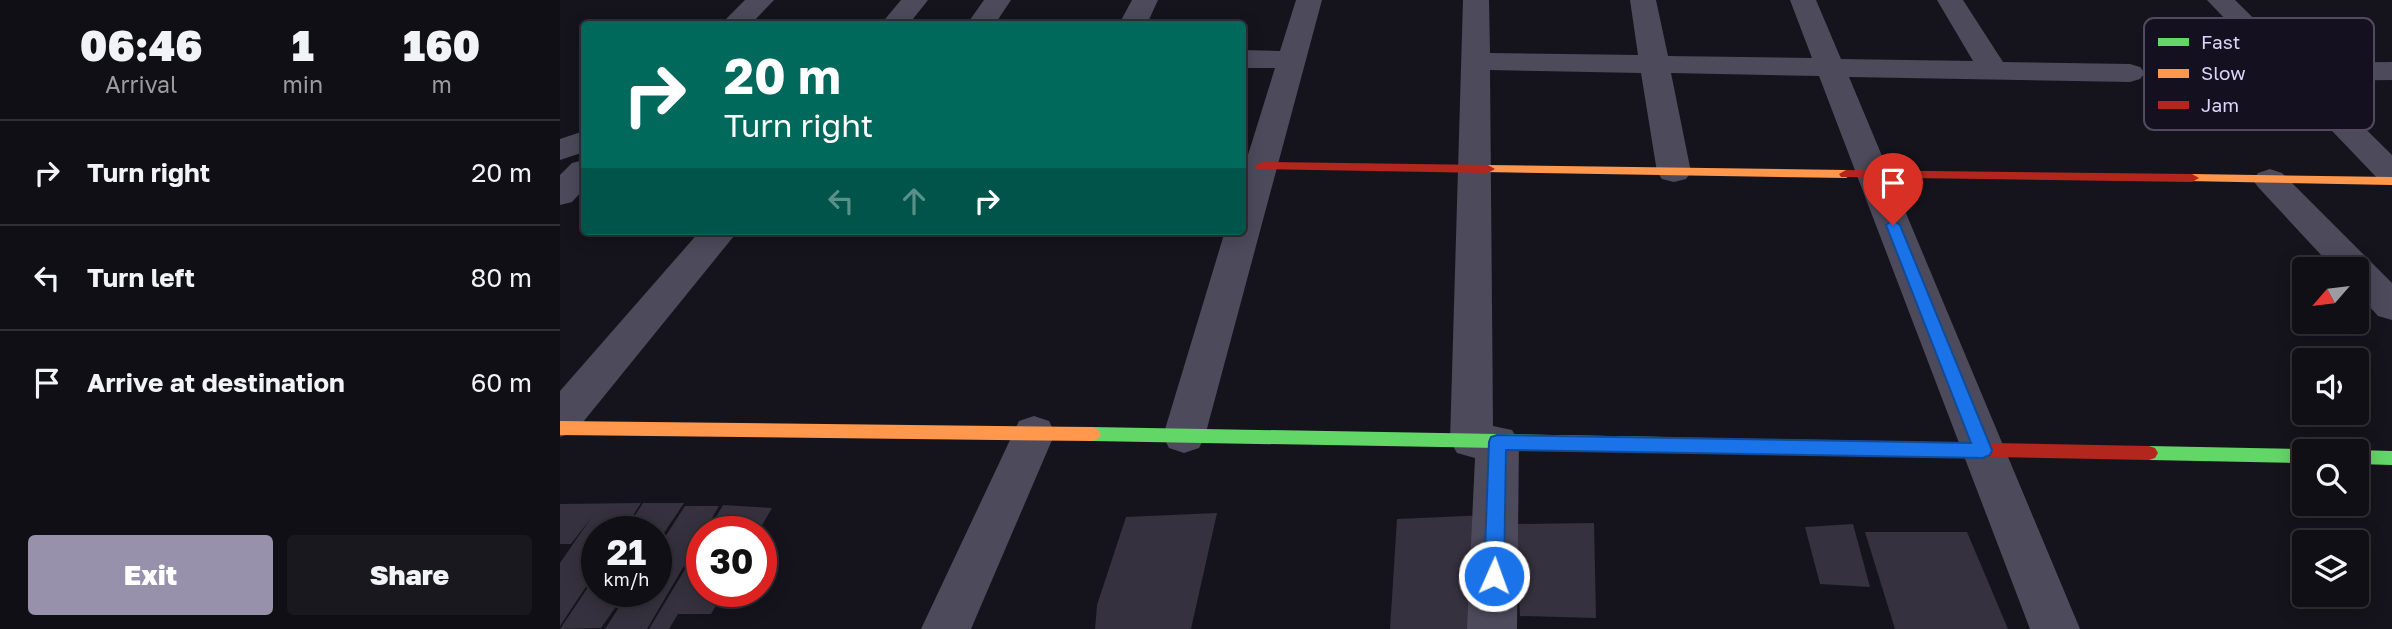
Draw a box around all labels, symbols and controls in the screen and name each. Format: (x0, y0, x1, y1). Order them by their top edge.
legend (2144, 18, 2374, 130)
text: 06:46 (80, 20, 203, 70)
text: 1 (292, 20, 314, 70)
text: 160 (403, 20, 480, 70)
text: Fast (2201, 30, 2240, 53)
text: 20 m (724, 46, 841, 105)
icon: right (609, 49, 700, 140)
text: Slow (2201, 61, 2246, 84)
text: Arrival (105, 70, 177, 98)
text: min (282, 70, 323, 98)
text: m (431, 70, 452, 98)
text: Jam (2201, 93, 2239, 116)
text: Turn right (724, 106, 873, 144)
pin (1863, 153, 1923, 225)
icon: right (28, 154, 66, 192)
text: Turn right (87, 157, 210, 188)
text: 20 m (471, 157, 532, 188)
icon: arrive (1874, 164, 1912, 202)
icon: left (822, 182, 860, 220)
icon: ahead (895, 182, 933, 220)
icon: right (968, 182, 1006, 220)
north arrow (2292, 257, 2370, 334)
map controls (2292, 257, 2369, 607)
icon: left (28, 259, 66, 297)
text: Turn left (87, 262, 195, 293)
text: 80 m (471, 262, 532, 293)
button: sound (2292, 348, 2369, 425)
icon: arrive (28, 364, 66, 402)
text: Arrive at destination (87, 367, 345, 398)
text: 60 m (471, 367, 532, 398)
button: search (2292, 439, 2369, 516)
speed limit sign: 30 (686, 516, 777, 607)
button: layers (2292, 530, 2369, 607)
text: 21 (607, 531, 646, 573)
button: Exit (28, 535, 273, 615)
button: Share (287, 535, 532, 615)
position arrow (1457, 539, 1531, 613)
text: km/h (604, 568, 649, 590)

